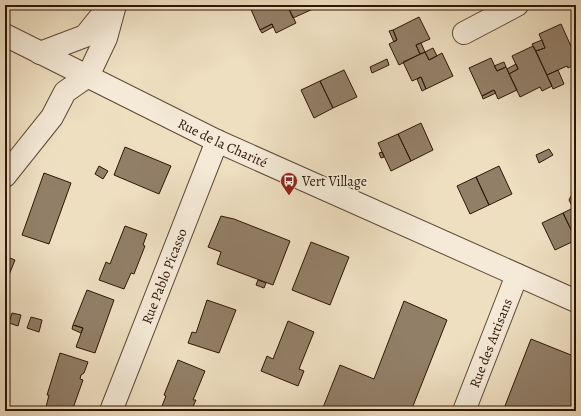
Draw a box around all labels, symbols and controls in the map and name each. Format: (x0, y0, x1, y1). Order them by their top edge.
street label: Rue de la Charité (174, 114, 270, 172)
bus stop icon: Vert Village (279, 171, 299, 196)
place label: Vert Village (301, 172, 367, 191)
street label: Rue Pablo Picasso (137, 226, 192, 327)
street label: Rue des Artisans (465, 296, 517, 391)

